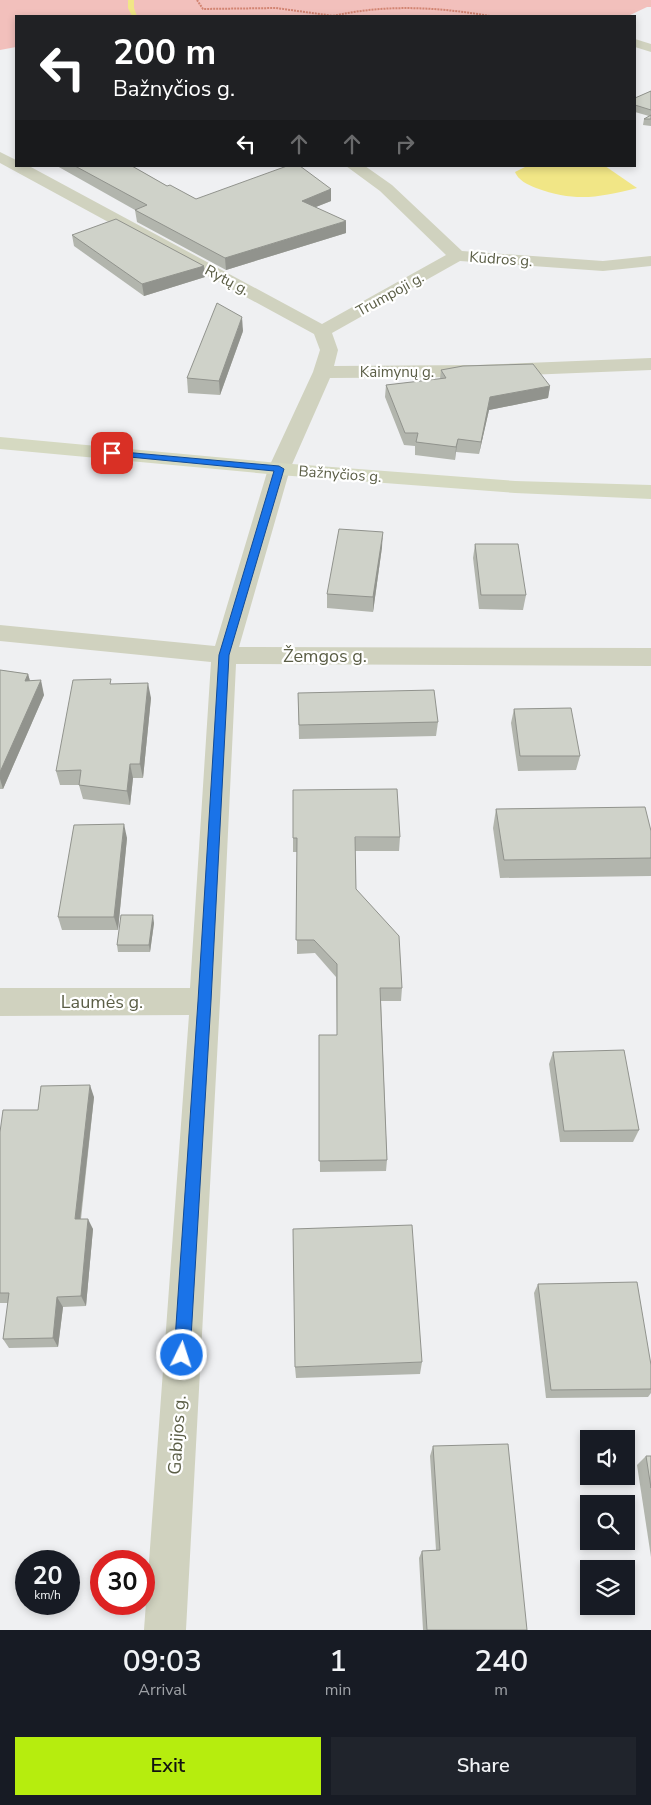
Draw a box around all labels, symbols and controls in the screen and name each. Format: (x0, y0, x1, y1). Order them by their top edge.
text: 200 m (113, 29, 216, 76)
icon: left (30, 35, 95, 100)
text: Bažnyčios g. (113, 74, 235, 104)
icon: left (232, 130, 260, 158)
icon: ahead (285, 130, 313, 158)
icon: ahead (338, 130, 366, 158)
icon: right (391, 130, 419, 158)
street label: Kūdros g. (469, 247, 533, 271)
street label: Rytų g. (201, 260, 253, 300)
street label: Trumpoji g. (352, 267, 428, 321)
street label: Kaimynų g. (360, 362, 434, 382)
pin (91, 432, 133, 474)
icon: arrive (98, 439, 126, 467)
street label: Bažnyčios g. (298, 461, 382, 487)
street label: Žemgos g. (283, 644, 367, 668)
street label: Laumės g. (61, 990, 143, 1014)
position arrow (155, 1328, 207, 1380)
street label: Gabijos g. (162, 1395, 192, 1475)
map controls (580, 1430, 635, 1615)
button: sound (580, 1430, 635, 1485)
button: search (580, 1495, 635, 1550)
speed limit sign: 30 (90, 1550, 155, 1615)
text: 20 (32, 1559, 63, 1593)
button: layers (580, 1560, 635, 1615)
text: km/h (34, 1587, 61, 1603)
text: 09:03 (123, 1641, 202, 1682)
text: 1 (329, 1641, 347, 1682)
text: 240 (474, 1641, 528, 1682)
text: Arrival (138, 1679, 186, 1701)
text: min (325, 1679, 351, 1701)
text: m (494, 1679, 508, 1701)
button: Exit (15, 1737, 321, 1795)
button: Share (331, 1737, 636, 1795)

